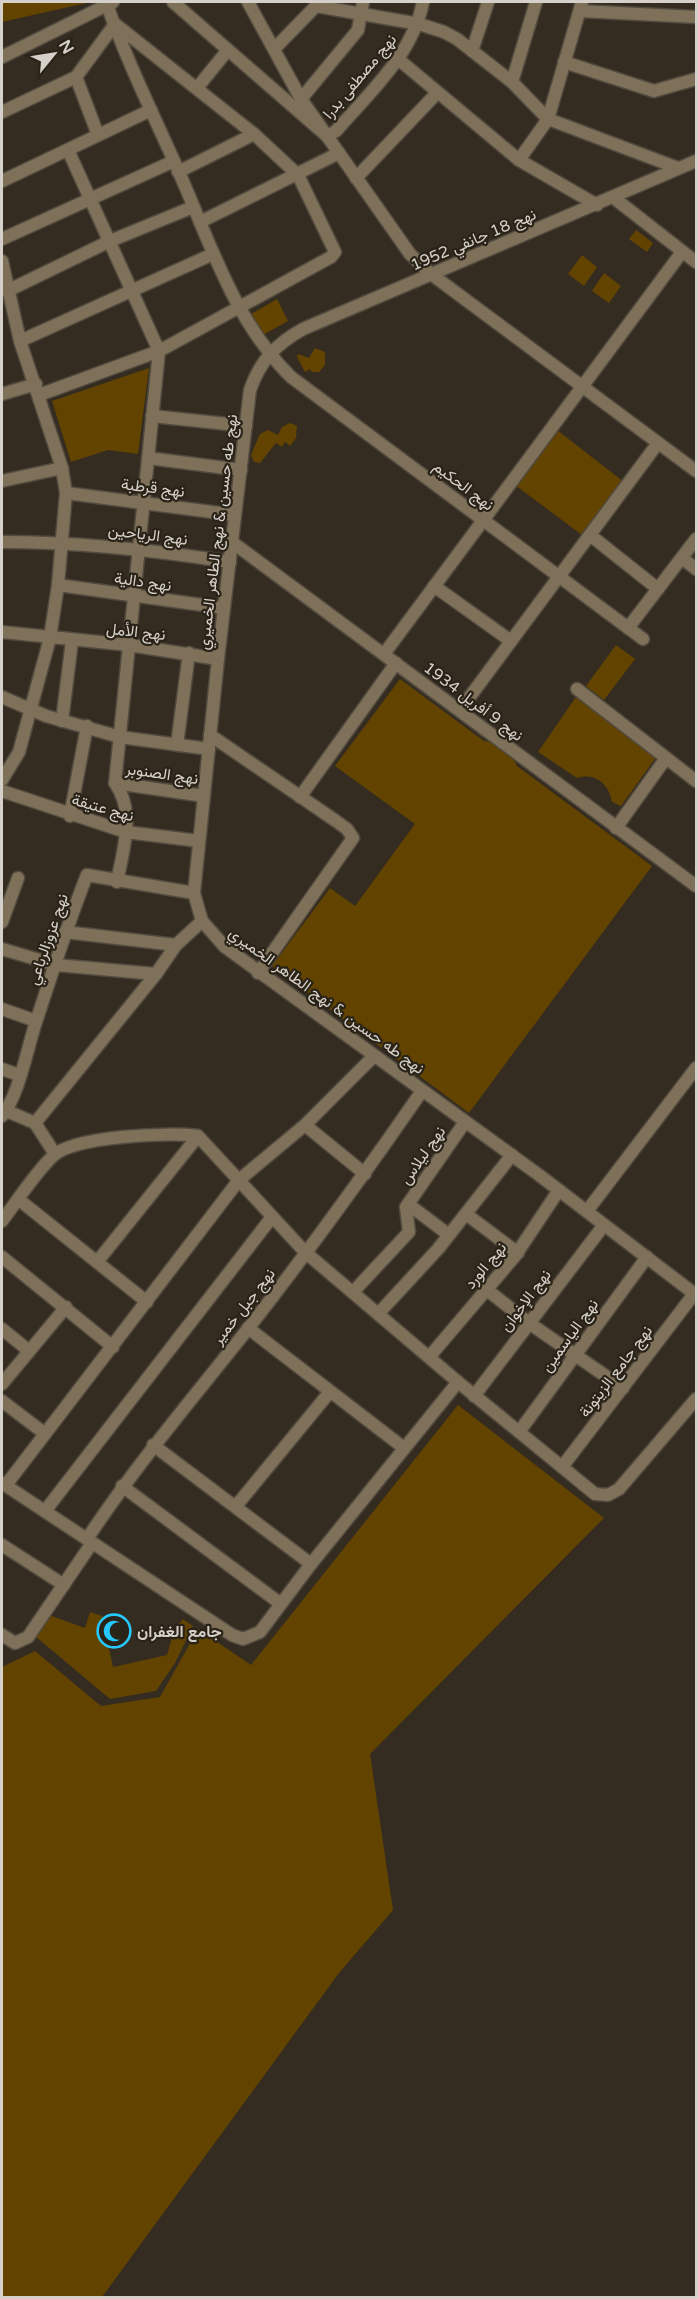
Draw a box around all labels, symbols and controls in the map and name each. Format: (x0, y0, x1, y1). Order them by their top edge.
north arrow (24, 24, 84, 84)
street label: نهج مصطفى بدرا (318, 30, 402, 124)
text: N (54, 36, 78, 58)
street label: نهج 18 جانفي 1952 (408, 205, 540, 278)
street label: نهج طه حسين & نهج الطاهر الخميري (194, 413, 245, 652)
street label: نهج الحكيم (428, 456, 498, 516)
street label: نهج قرطبة (120, 474, 186, 503)
street label: نهج الرياحين (107, 520, 189, 551)
street label: نهج دالية (113, 568, 173, 597)
street label: نهج الأمل (105, 619, 167, 646)
street label: نهج 9 أفريل 1934 (419, 658, 527, 747)
street label: نهج الصنوبر (123, 759, 199, 790)
street label: نهج عتيقة (69, 790, 136, 827)
street label: نهج عزوزالرباعي (23, 891, 76, 989)
street label: نهج طه حسين & نهج الطاهر الخميري (223, 923, 428, 1081)
street label: نهج ليلاس (396, 1123, 451, 1189)
street label: نهج الورد (460, 1238, 512, 1294)
street label: نهج جبل خمير (207, 1264, 281, 1350)
street label: نهج الإخوان (496, 1265, 557, 1336)
street label: نهج الياسمين (537, 1295, 604, 1377)
street label: نهج جامع الزيتونة (575, 1322, 658, 1422)
mosque icon: جامع الغفران (96, 1613, 132, 1649)
place label: جامع الغفران (137, 1622, 222, 1643)

